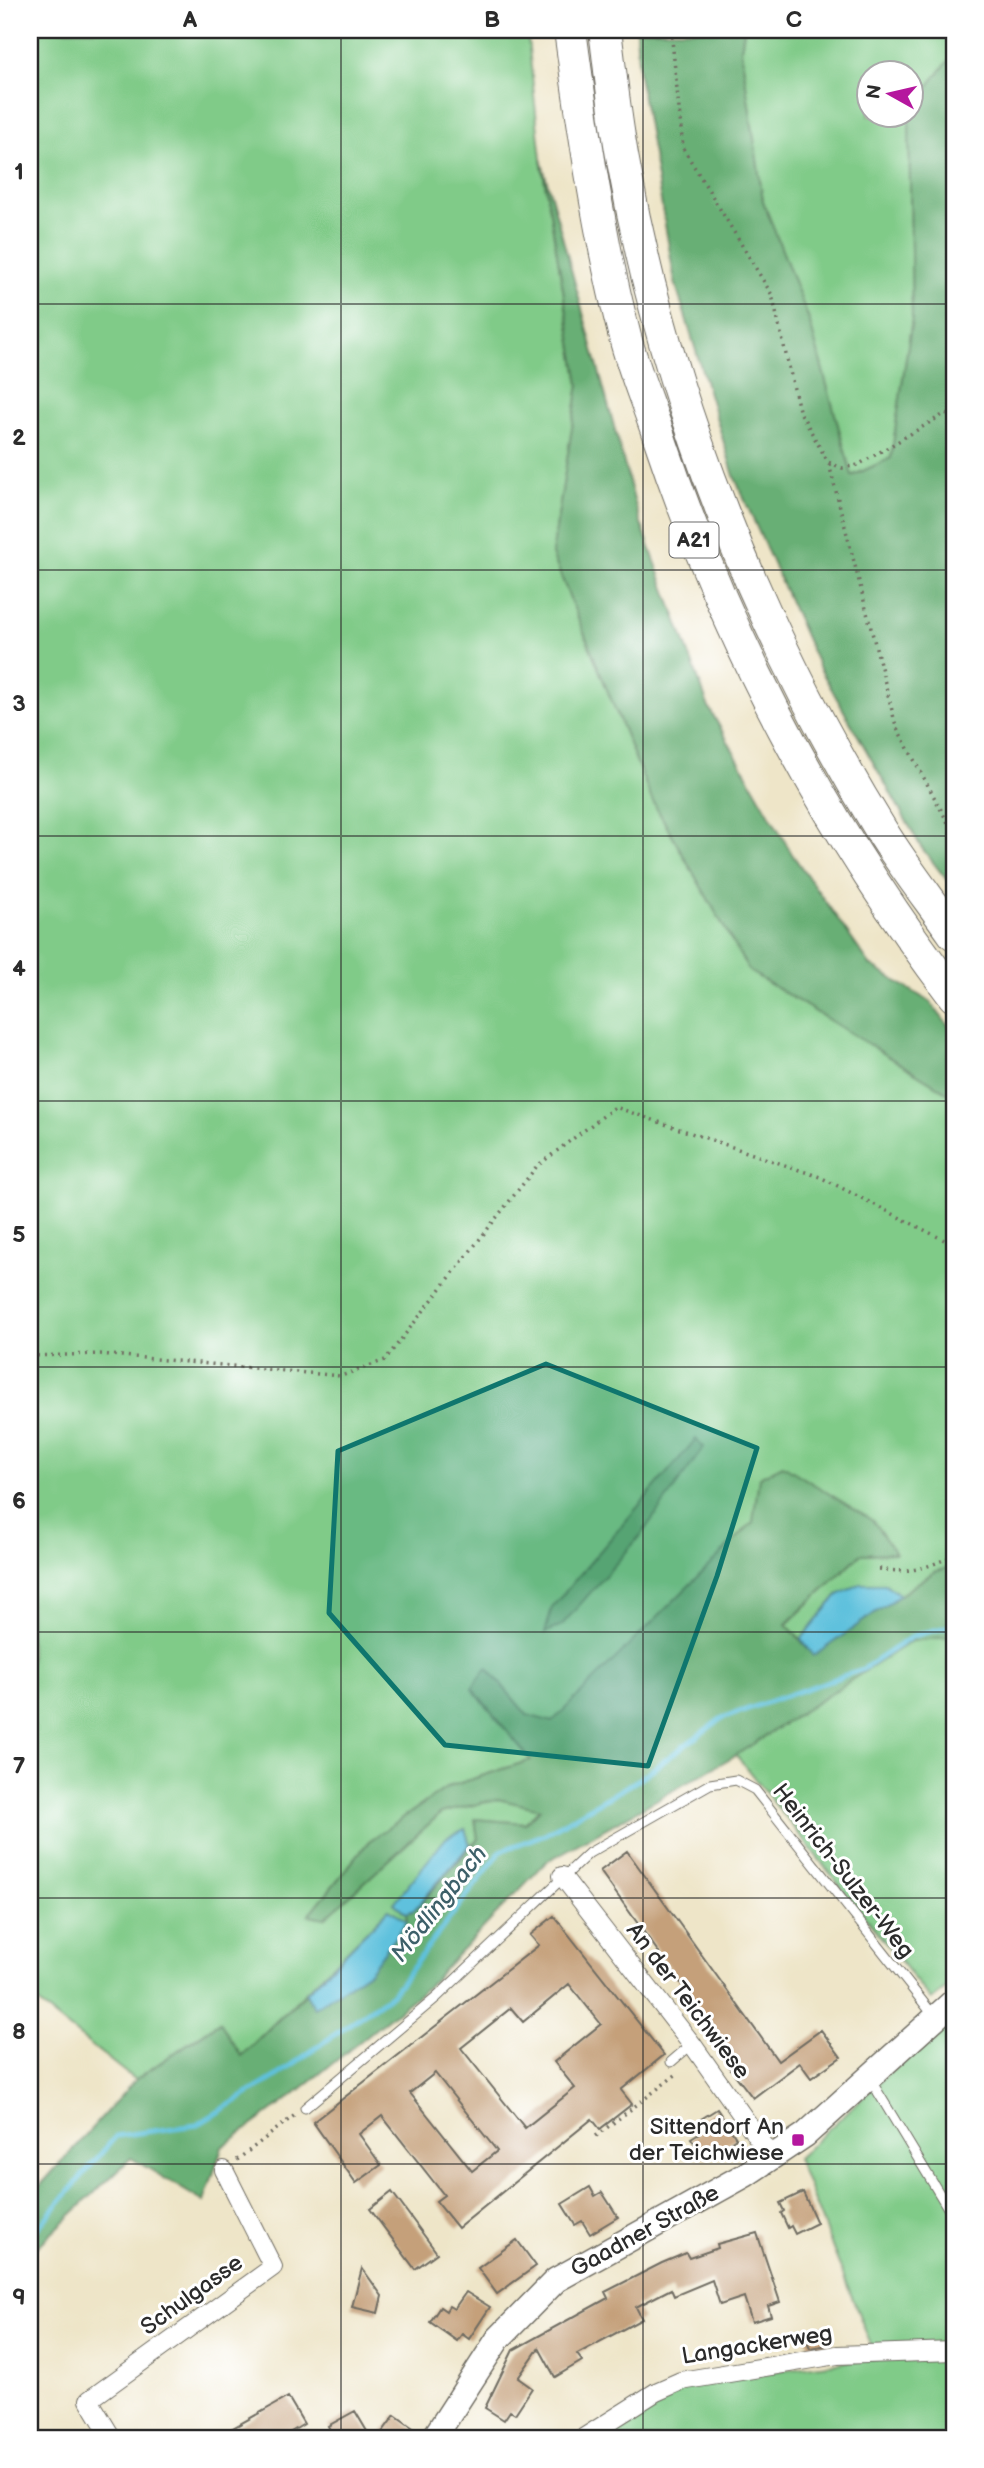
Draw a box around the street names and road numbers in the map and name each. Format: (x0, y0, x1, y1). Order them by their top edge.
road number: A21 (670, 522, 718, 558)
street label: Heinrich-Sulzer-Weg (766, 1778, 920, 1964)
street label: An der Teichwiese (620, 1917, 756, 2085)
street label: Gaadner Straße (566, 2179, 724, 2283)
street label: Schulgasse (136, 2249, 248, 2341)
street label: Langackerweg (680, 2319, 834, 2371)

